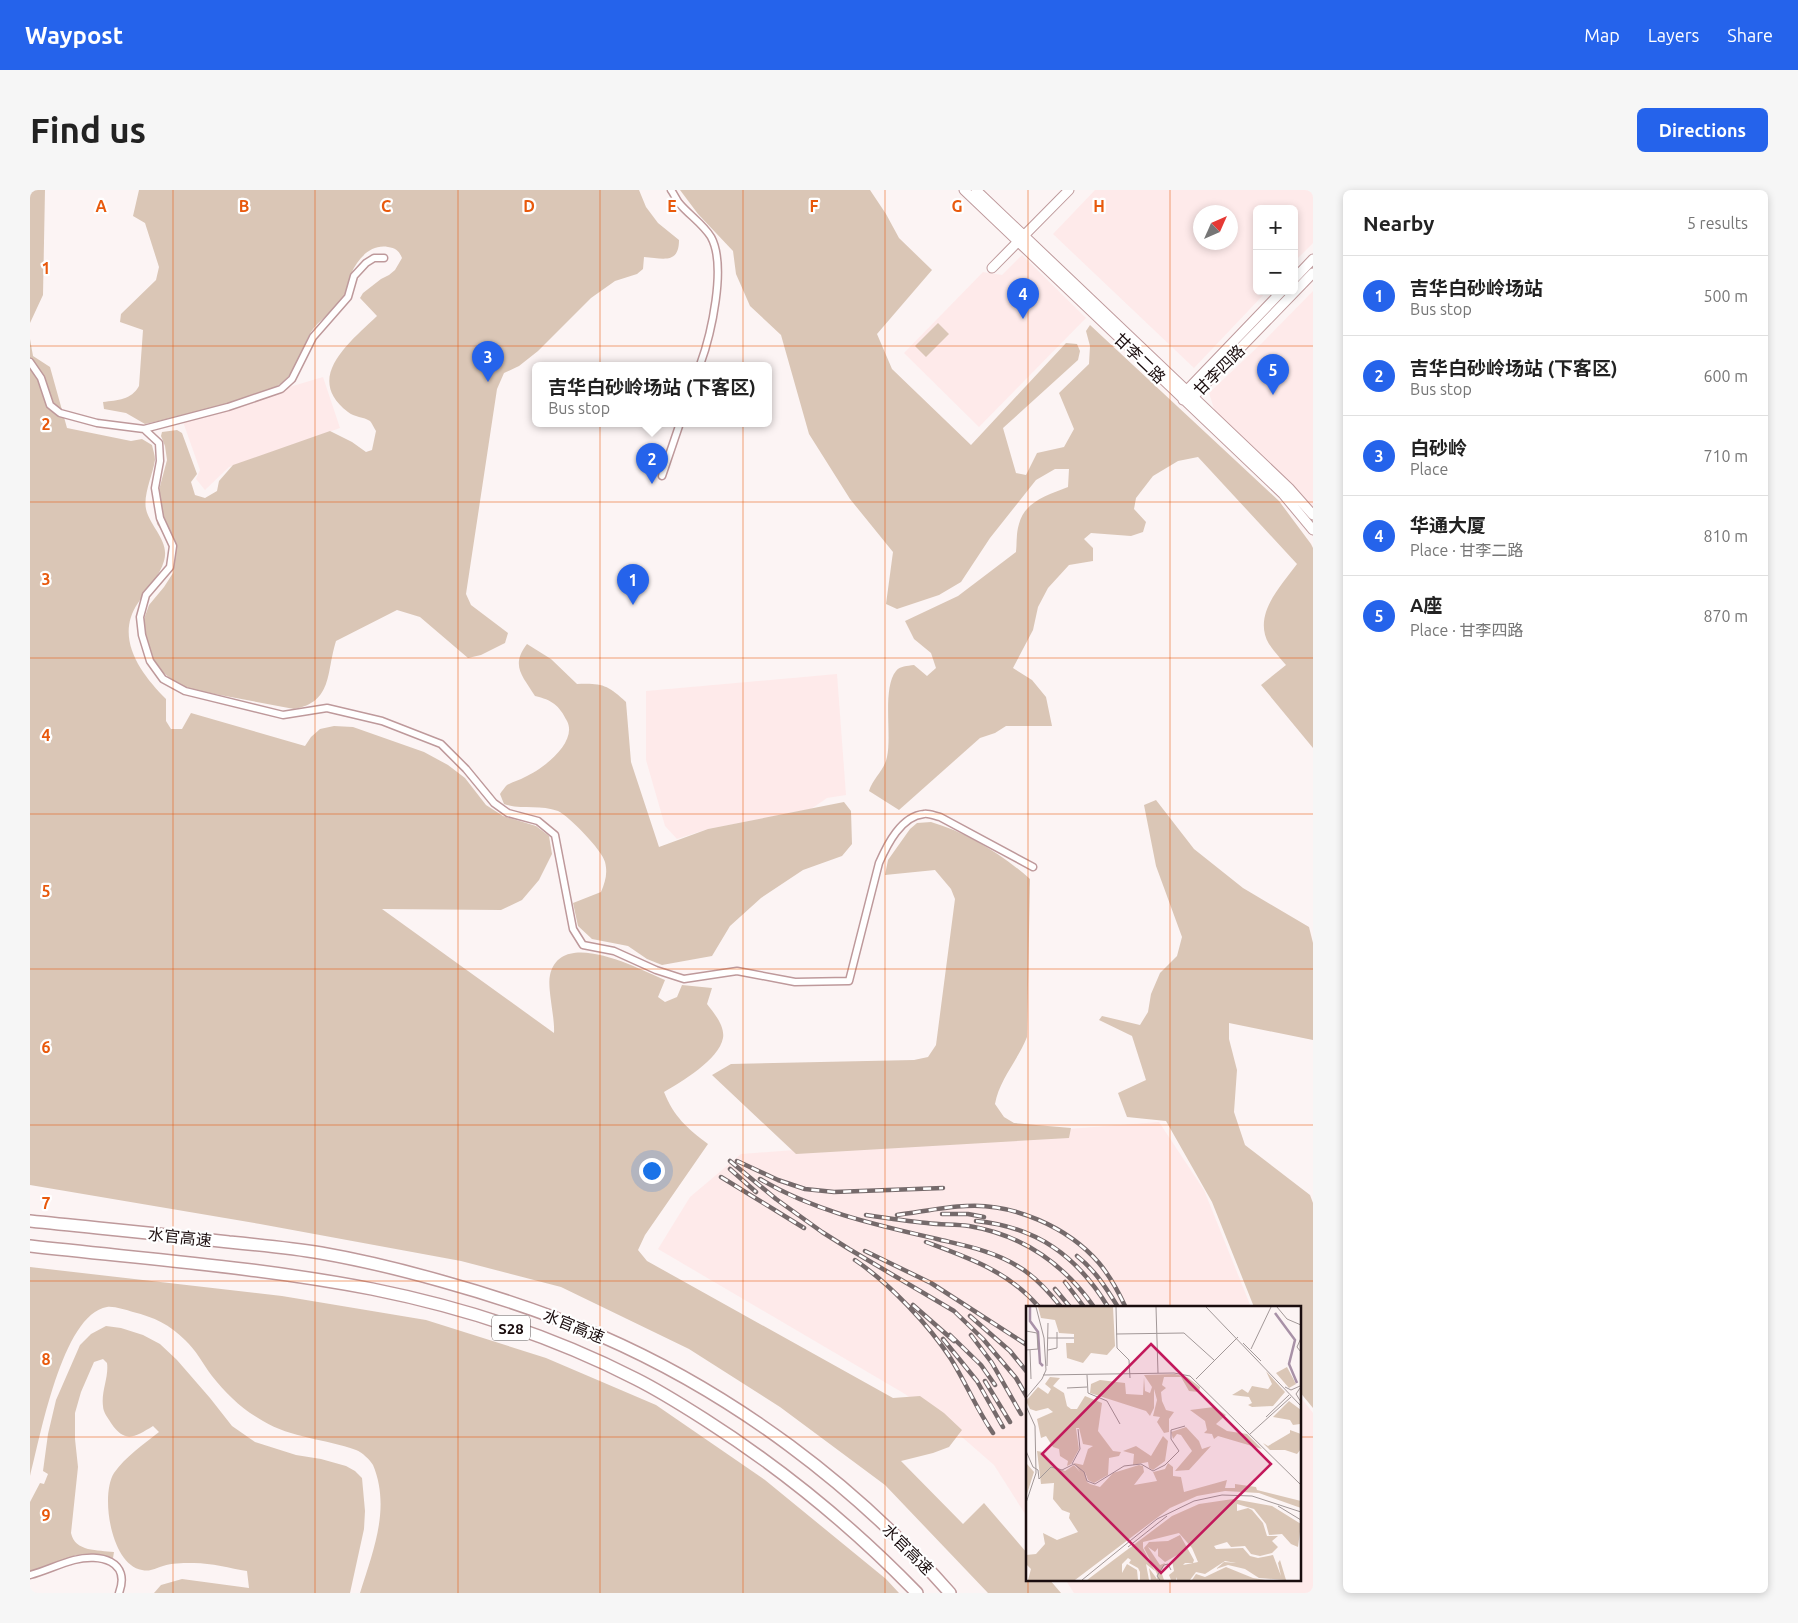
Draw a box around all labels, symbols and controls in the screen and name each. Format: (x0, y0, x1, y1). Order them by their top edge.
text: Waypost (25, 22, 123, 49)
text: Map (1584, 25, 1620, 45)
text: Layers (1648, 25, 1699, 45)
text: Share (1727, 25, 1773, 45)
button: Directions (1637, 108, 1768, 152)
text: Find us (30, 110, 146, 150)
text: A (95, 197, 107, 215)
text: B (239, 197, 249, 215)
text: C (381, 197, 391, 215)
text: D (523, 197, 535, 215)
text: E (667, 197, 677, 215)
text: F (810, 197, 819, 215)
text: G (951, 197, 963, 215)
text: H (1093, 197, 1105, 215)
north arrow (1193, 205, 1238, 250)
map controls (1253, 205, 1298, 295)
button: + (1253, 205, 1298, 250)
text: Nearby (1363, 211, 1434, 235)
text: 5 results (1687, 214, 1748, 232)
button: − (1253, 250, 1298, 295)
text: 1 (41, 259, 51, 277)
text: 吉华白砂岭场站 (1410, 277, 1543, 299)
pin: 4 (1007, 278, 1039, 319)
text: 1 (1374, 287, 1384, 305)
text: 500 m (1703, 287, 1748, 305)
text: Bus stop (1410, 300, 1472, 318)
street label: 甘李二路 (1111, 329, 1169, 387)
pin: 3 (472, 341, 504, 382)
street label: 甘李四路 (1190, 341, 1248, 399)
pin: 5 (1257, 354, 1289, 395)
text: 吉华白砂岭场站 (下客区) (1410, 357, 1618, 379)
popup (532, 362, 772, 427)
text: 2 (1374, 367, 1384, 385)
text: 600 m (1703, 367, 1748, 385)
text: 吉华白砂岭场站 (下客区) (548, 376, 756, 398)
text: Bus stop (1410, 380, 1472, 398)
text: Bus stop (548, 399, 610, 417)
text: 2 (41, 415, 51, 433)
text: 白砂岭 (1410, 437, 1467, 459)
pin: 2 (636, 443, 668, 484)
text: 3 (1374, 447, 1384, 465)
text: 710 m (1703, 447, 1748, 465)
text: Place (1410, 460, 1448, 478)
text: 华通大厦 (1410, 514, 1486, 536)
text: 4 (1374, 527, 1384, 545)
text: 810 m (1703, 527, 1748, 545)
text: Place · 甘李二路 (1410, 541, 1524, 559)
pin: 1 (617, 564, 649, 605)
text: 3 (41, 570, 51, 588)
text: A座 (1410, 594, 1442, 616)
text: 5 (1374, 607, 1384, 625)
text: 870 m (1703, 607, 1748, 625)
text: Place · 甘李四路 (1410, 621, 1524, 639)
text: 4 (41, 726, 51, 744)
text: 5 (41, 882, 51, 900)
text: 6 (41, 1038, 51, 1056)
your location (639, 1158, 665, 1184)
text: 7 (41, 1194, 51, 1212)
street label: 水官高速 (147, 1225, 213, 1249)
street label: 水官高速 (541, 1306, 607, 1346)
inset map (1026, 1306, 1300, 1580)
road number: S28 (492, 1316, 530, 1340)
text: 8 (41, 1350, 51, 1368)
text: 9 (41, 1506, 51, 1524)
street label: 水官高速 (879, 1520, 937, 1578)

